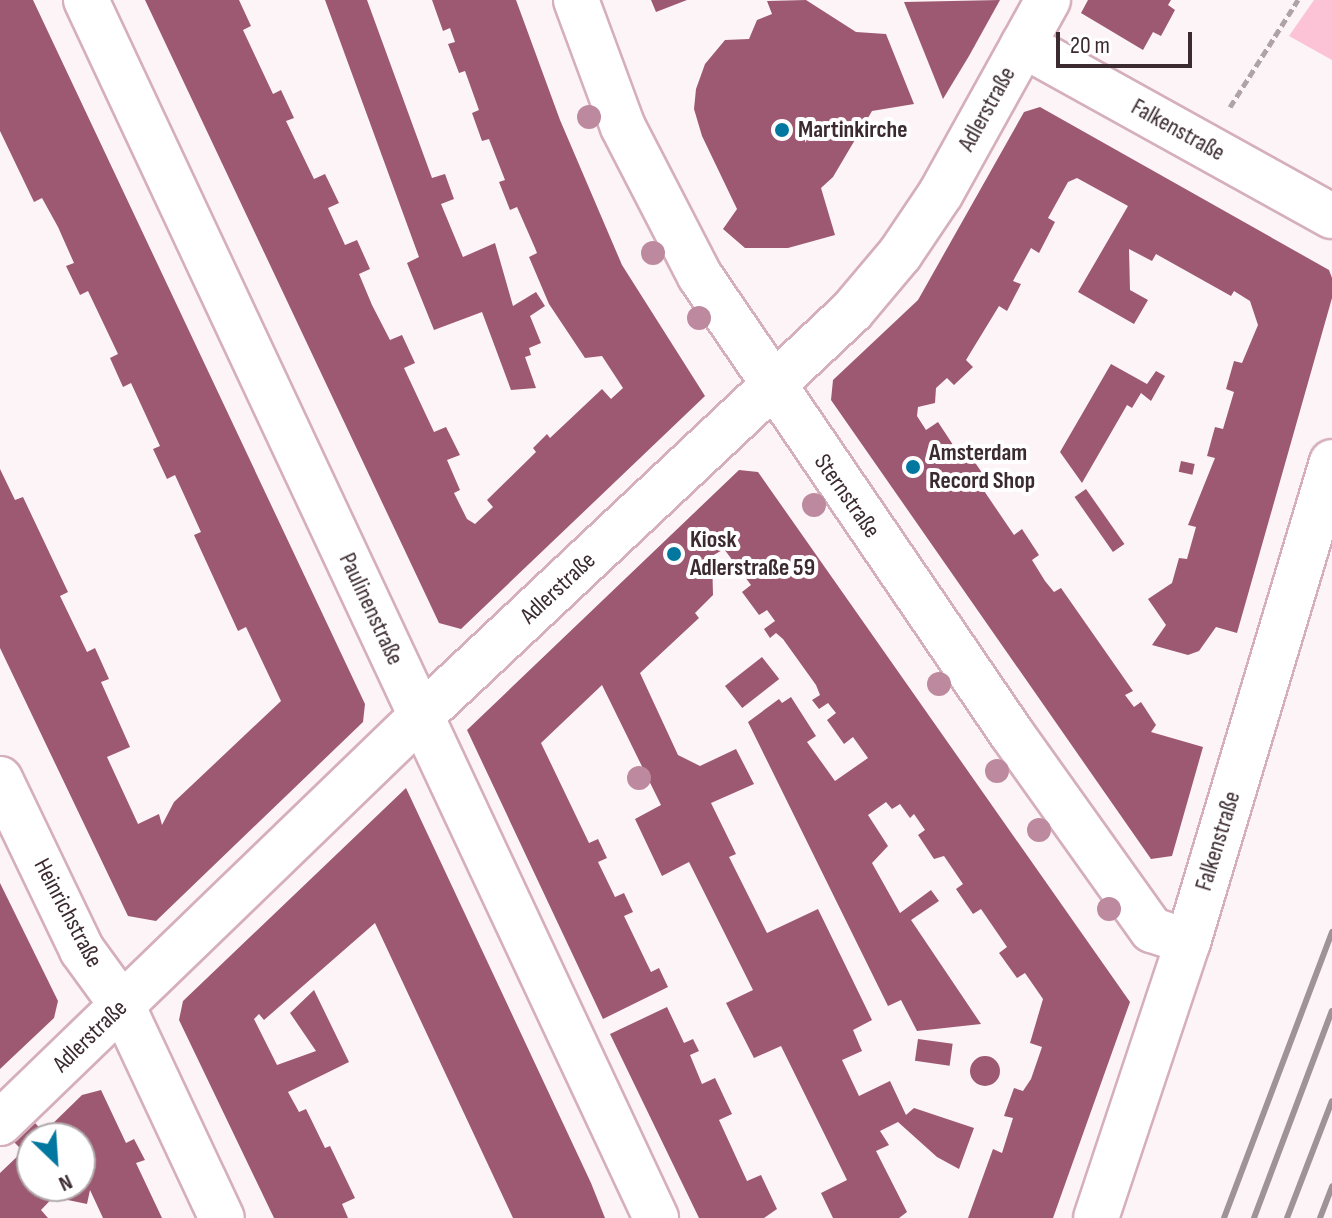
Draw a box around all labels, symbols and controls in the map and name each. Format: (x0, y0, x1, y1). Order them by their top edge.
scale bar (1060, 16, 1196, 66)
text: 20 m (1070, 31, 1110, 60)
street label: Adlerstraße (952, 62, 1022, 156)
street label: Falkenstraße (1126, 93, 1230, 167)
place label: Martinkirche (798, 116, 907, 144)
marker: Martinkirche (773, 121, 791, 139)
place label: Amsterdam Record Shop (929, 439, 1035, 495)
street label: Sternstraße (808, 449, 886, 543)
marker: Amsterdam Record Shop (904, 458, 922, 476)
place label: Kiosk Adlerstraße 59 (690, 526, 815, 582)
marker: Kiosk Adlerstraße 59 (665, 545, 683, 563)
street label: Adlerstraße (515, 546, 601, 630)
street label: Paulinenstraße (333, 548, 409, 670)
street label: Falkenstraße (1189, 788, 1247, 894)
street label: Heinrichstraße (27, 854, 109, 972)
street label: Adlerstraße (47, 994, 133, 1078)
north arrow (16, 1122, 96, 1202)
text: N (54, 1168, 77, 1197)

